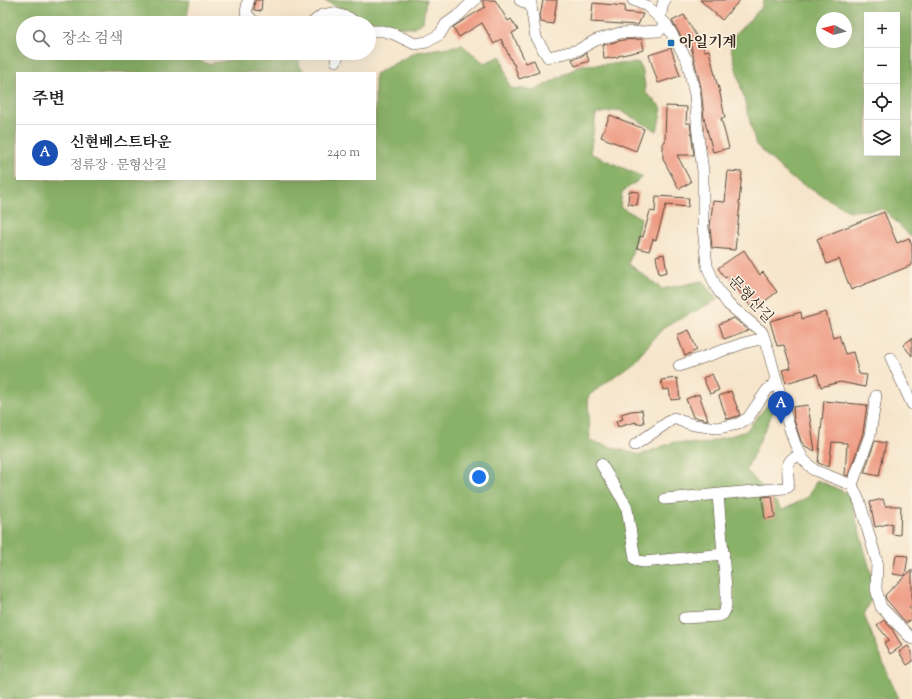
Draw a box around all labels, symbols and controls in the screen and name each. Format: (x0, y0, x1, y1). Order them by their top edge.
north arrow (816, 12, 852, 48)
map controls (864, 12, 900, 156)
button: + (864, 12, 900, 48)
search box (16, 16, 376, 60)
icon: search (30, 27, 52, 49)
text: 장소 검색 (62, 29, 123, 50)
place label: 아일기계 (679, 33, 737, 54)
marker: 아일기계 (666, 38, 676, 48)
button: − (864, 48, 900, 84)
button: locate (864, 84, 900, 120)
text: 주변 (32, 88, 65, 112)
button: layers (864, 120, 900, 156)
text: 신현베스트타운 (70, 133, 171, 154)
text: A (40, 144, 50, 162)
text: 240 m (327, 144, 360, 162)
text: 정류장 · 문형산길 (70, 157, 167, 175)
street label: 문형산길 (723, 272, 777, 328)
pin: A (768, 391, 794, 424)
your location (469, 467, 489, 487)

